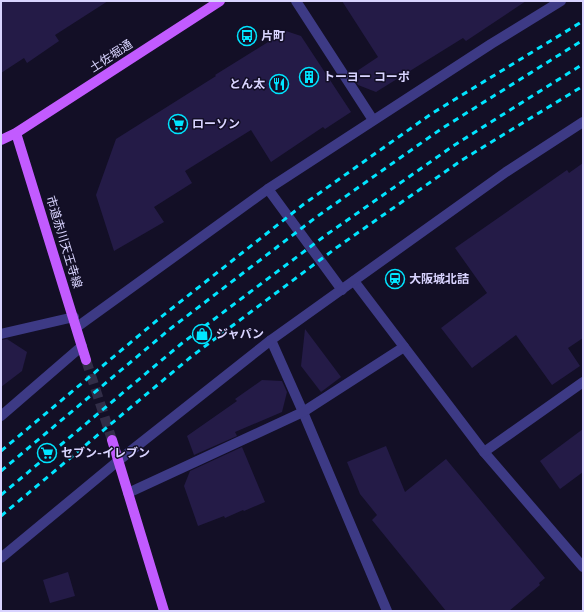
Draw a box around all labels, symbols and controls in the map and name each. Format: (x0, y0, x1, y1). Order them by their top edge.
bus stop icon: 片町 (236, 25, 258, 47)
place label: 片町 (261, 29, 285, 43)
street label: 土佐堀通 (87, 37, 135, 75)
building icon: トーヨー コーポ (298, 66, 320, 88)
place label: トーヨー コーポ (323, 70, 410, 84)
restaurant icon: とん太 (268, 73, 290, 95)
place label: とん太 (229, 77, 265, 91)
supermarket icon: ローソン (167, 113, 189, 135)
place label: ローソン (192, 117, 240, 131)
street label: 市道赤川天王寺線 (43, 194, 85, 290)
station icon: 大阪城北詰 (384, 268, 406, 290)
place label: 大阪城北詰 (409, 272, 469, 286)
shop icon: ジャパン (191, 323, 213, 345)
place label: ジャパン (216, 327, 264, 341)
supermarket icon: セブン-イレブン (36, 442, 58, 464)
place label: セブン-イレブン (61, 446, 150, 460)

